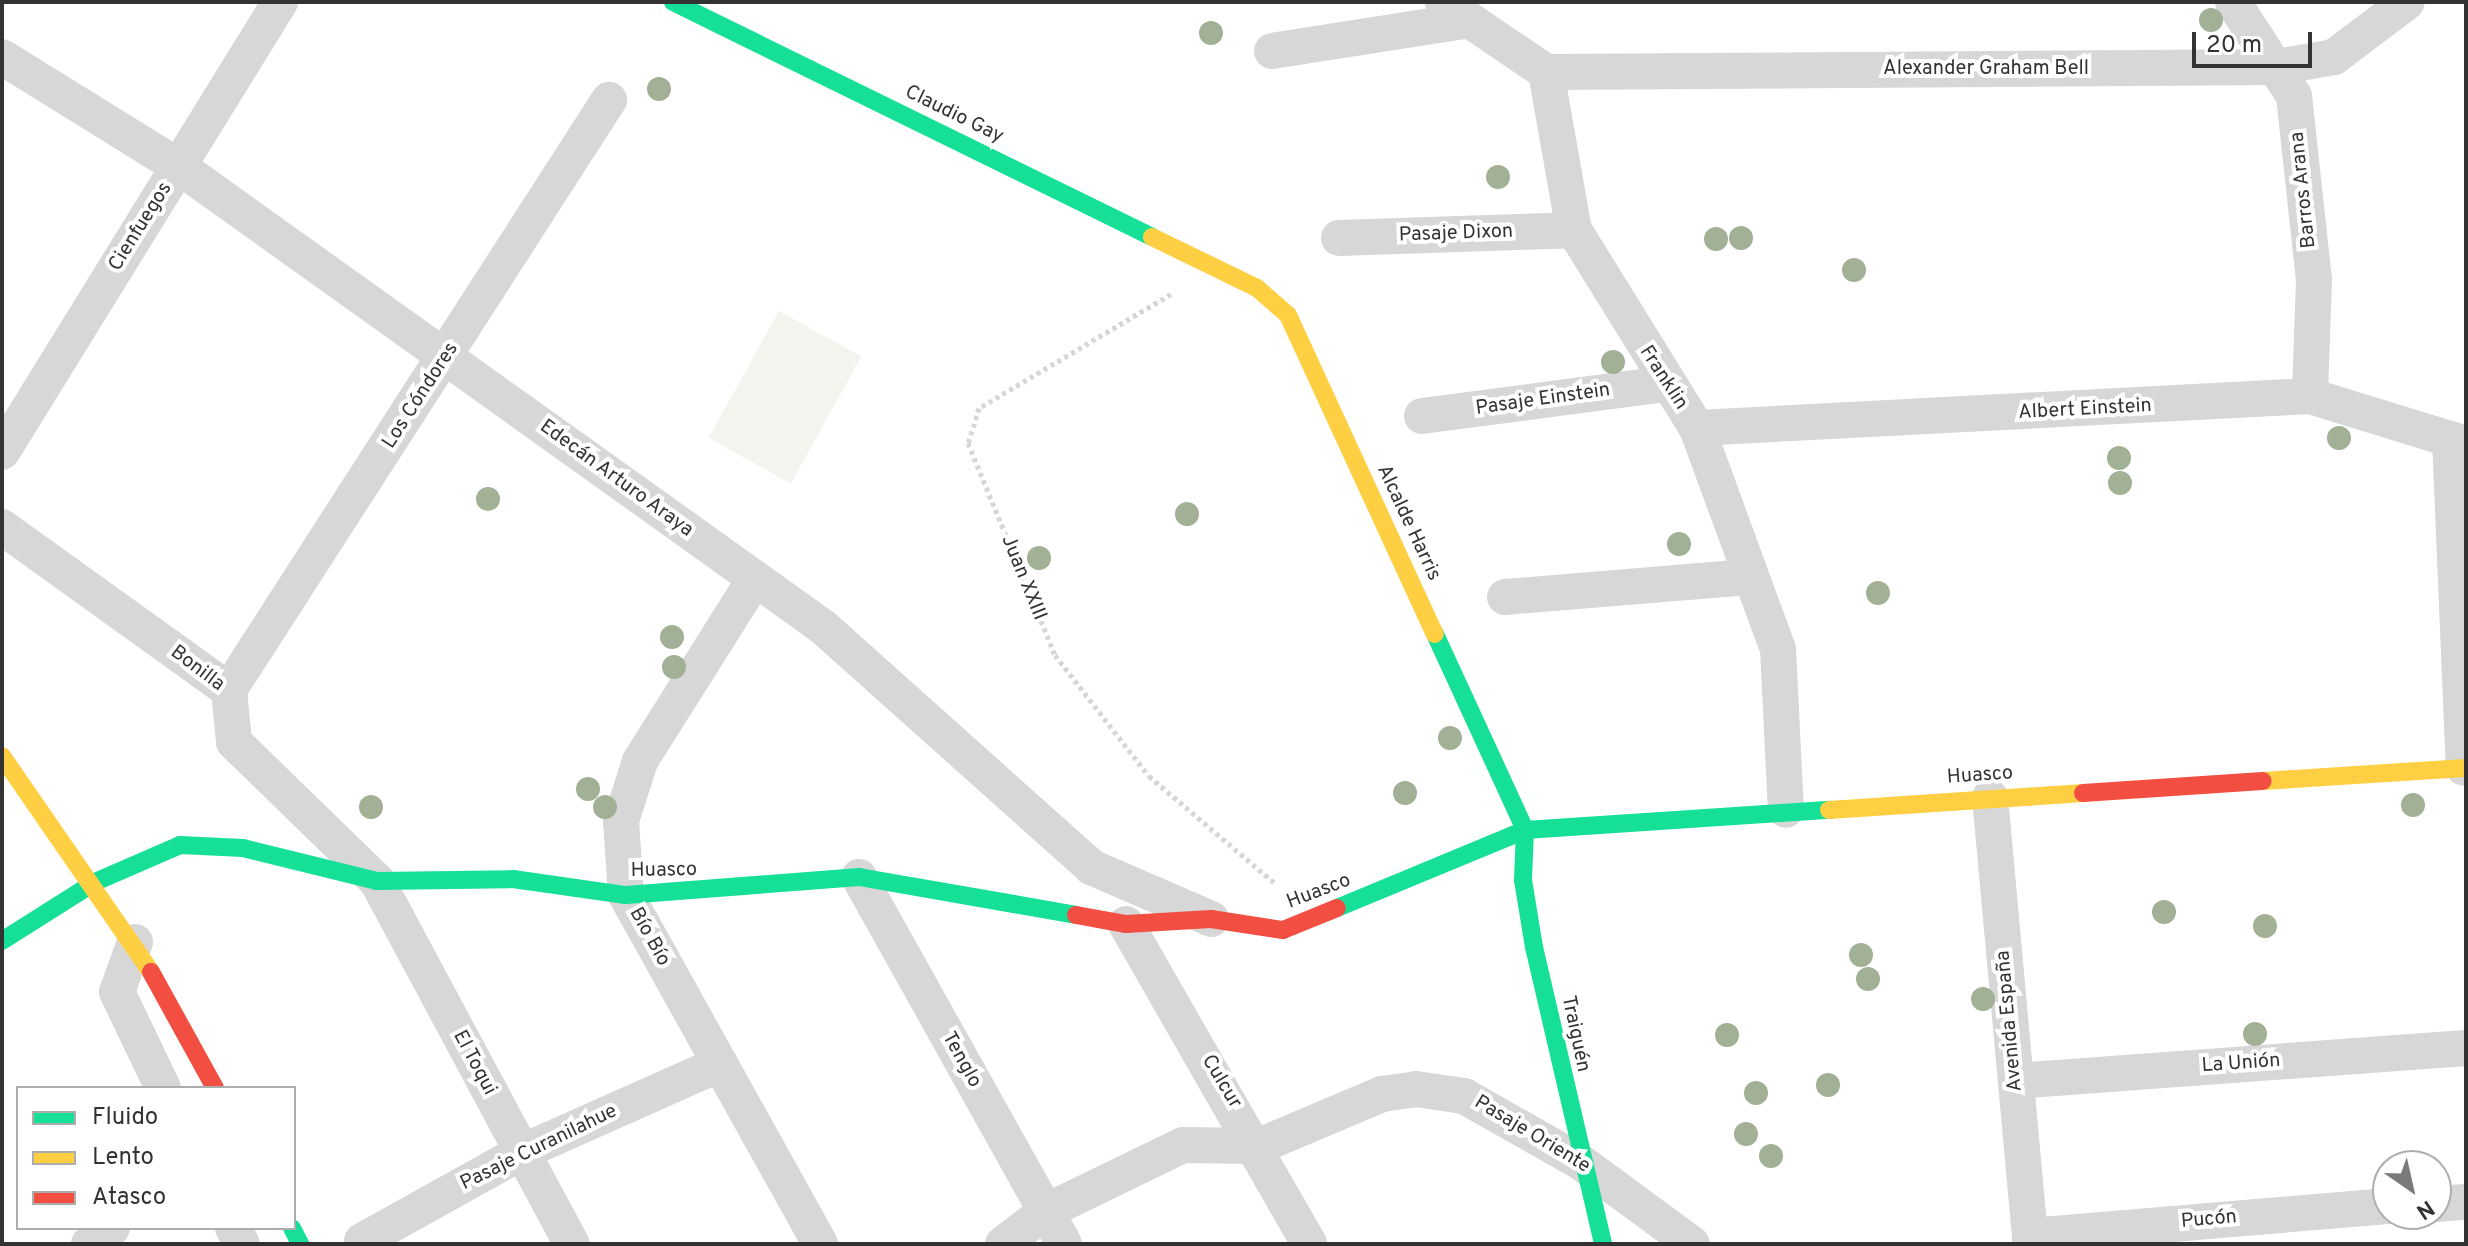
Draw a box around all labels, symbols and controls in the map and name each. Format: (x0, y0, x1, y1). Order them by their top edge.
scale bar (2196, 16, 2316, 66)
text: 20 m (2206, 31, 2262, 61)
street label: Alexander Graham Bell (1883, 57, 2089, 81)
street label: Claudio Gay (901, 81, 1007, 149)
street label: Barros Arana (2286, 130, 2322, 250)
street label: Cienfuegos (104, 178, 178, 276)
street label: Pasaje Dixon (1398, 220, 1514, 248)
street label: Los Cóndores (378, 339, 464, 453)
street label: Franklin (1634, 342, 1692, 414)
street label: Pasaje Einstein (1474, 379, 1612, 421)
street label: Albert Einstein (2018, 395, 2152, 425)
street label: Edecán Arturo Araya (534, 415, 698, 543)
street label: Alcalde Harris (1371, 461, 1445, 585)
street label: Juan XXIII (995, 532, 1051, 624)
street label: Bonilla (165, 641, 229, 697)
street label: Huasco (1946, 762, 2014, 790)
street label: Huasco (631, 858, 697, 884)
street label: Huasco (1284, 869, 1354, 915)
street label: Bío Bío (623, 903, 675, 971)
street label: Avenida España (1992, 949, 2028, 1093)
street label: Traiguén (1555, 994, 1595, 1074)
street label: El Toqui (447, 1026, 501, 1100)
street label: Tenglo (936, 1028, 986, 1092)
street label: La Unión (2201, 1049, 2281, 1079)
street label: Culcur (1196, 1051, 1246, 1113)
legend (16, 1086, 296, 1230)
street label: Pasaje Oriente (1470, 1091, 1594, 1179)
street label: Pasaje Curanilahue (457, 1100, 621, 1196)
text: Fluido (92, 1103, 158, 1133)
text: Lento (92, 1143, 154, 1173)
north arrow (2372, 1150, 2452, 1230)
text: Atasco (92, 1183, 166, 1213)
text: N (2410, 1193, 2439, 1224)
street label: Pucón (2180, 1206, 2238, 1234)

